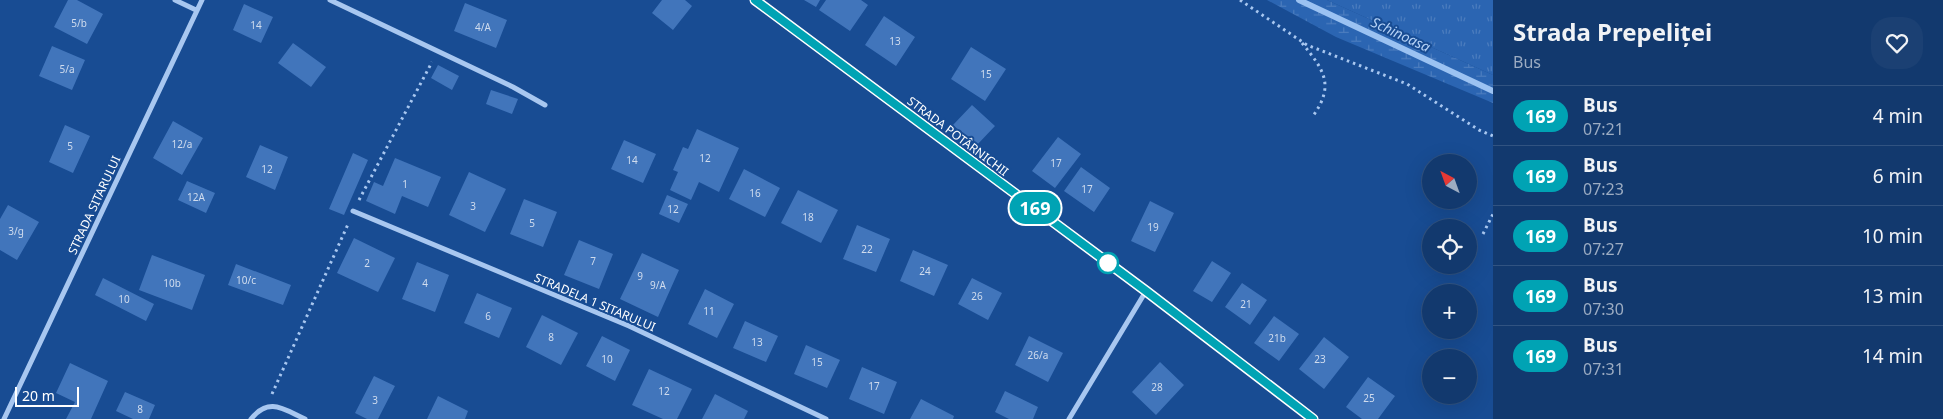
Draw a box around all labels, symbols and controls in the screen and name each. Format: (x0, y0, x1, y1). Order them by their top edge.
water label: Schinoasa (1368, 12, 1434, 56)
text: Strada Prepeliței (1513, 15, 1712, 48)
house number: 5/b (71, 16, 87, 30)
button: heart (1871, 17, 1923, 69)
house number: 14 (250, 18, 262, 32)
house number: 4/A (475, 20, 492, 34)
house number: 13 (889, 34, 901, 48)
text: Bus (1513, 51, 1541, 73)
house number: 5/a (59, 62, 75, 76)
house number: 15 (980, 67, 992, 81)
street label: STRADA POTÂRNICHII (904, 92, 1012, 180)
text: Bus (1583, 92, 1618, 118)
text: 4 min (1873, 103, 1923, 129)
text: 169 (1525, 104, 1556, 128)
text: 07:21 (1583, 118, 1624, 140)
house number: 12/a (172, 137, 192, 151)
house number: 5 (67, 139, 73, 153)
house number: 12 (699, 151, 711, 165)
text: Bus (1583, 152, 1618, 178)
street label: STRADA SITARULUI (64, 153, 124, 257)
house number: 14 (626, 153, 638, 167)
north arrow (1422, 154, 1478, 209)
map controls (1422, 154, 1477, 404)
house number: 17 (1050, 156, 1062, 170)
house number: 12 (261, 162, 273, 176)
text: 6 min (1873, 163, 1923, 189)
text: 169 (1525, 164, 1556, 188)
house number: 1 (402, 177, 408, 191)
text: 07:23 (1583, 178, 1624, 200)
house number: 17 (1081, 182, 1093, 196)
house number: 16 (749, 186, 761, 200)
house number: 12A (187, 190, 206, 204)
line badge: 169 (1006, 192, 1064, 224)
text: 169 (1020, 196, 1050, 220)
house number: 3 (470, 199, 476, 213)
house number: 12 (667, 202, 679, 216)
house number: 18 (802, 210, 814, 224)
text: Bus (1583, 212, 1618, 238)
house number: 5 (529, 216, 535, 230)
button: locate (1422, 219, 1477, 274)
house number: 19 (1147, 220, 1159, 234)
text: 10 min (1862, 223, 1923, 249)
house number: 3/g (8, 224, 24, 238)
text: 169 (1525, 224, 1556, 248)
text: 07:27 (1583, 238, 1624, 260)
house number: 22 (861, 242, 873, 256)
unlabelled marker (1097, 252, 1119, 274)
house number: 7 (590, 254, 596, 268)
house number: 2 (364, 256, 370, 270)
house number: 24 (919, 264, 931, 278)
street label: STRADELA 1 SITARULUI (532, 269, 658, 335)
house number: 9 (637, 269, 643, 283)
text: Bus (1583, 272, 1618, 298)
house number: 10/c (236, 273, 256, 287)
house number: 10b (163, 276, 181, 290)
house number: 4 (422, 276, 428, 290)
house number: 9/A (650, 278, 667, 292)
text: 13 min (1862, 283, 1923, 309)
button: + (1422, 284, 1477, 339)
text: 169 (1525, 284, 1556, 308)
house number: 26 (971, 289, 983, 303)
house number: 10 (118, 292, 130, 306)
house number: 21 (1240, 297, 1252, 311)
text: 07:30 (1583, 298, 1624, 320)
house number: 11 (703, 304, 715, 318)
house number: 6 (485, 309, 491, 323)
house number: 8 (548, 330, 554, 344)
house number: 21b (1268, 331, 1286, 345)
text: Bus (1583, 332, 1618, 358)
house number: 13 (751, 335, 763, 349)
text: 14 min (1862, 343, 1923, 369)
text: 169 (1525, 344, 1556, 368)
house number: 26/a (1028, 348, 1048, 362)
button: − (1422, 349, 1477, 404)
house number: 10 (601, 352, 613, 366)
house number: 23 (1314, 352, 1326, 366)
house number: 15 (811, 355, 823, 369)
text: 07:31 (1583, 358, 1624, 380)
house number: 17 (868, 379, 880, 393)
house number: 28 (1151, 380, 1163, 394)
scale bar (15, 384, 79, 407)
house number: 12 (658, 384, 670, 398)
text: 20 m (22, 386, 55, 405)
house number: 25 (1363, 391, 1375, 405)
house number: 3 (372, 393, 378, 407)
house number: 8 (137, 402, 143, 416)

